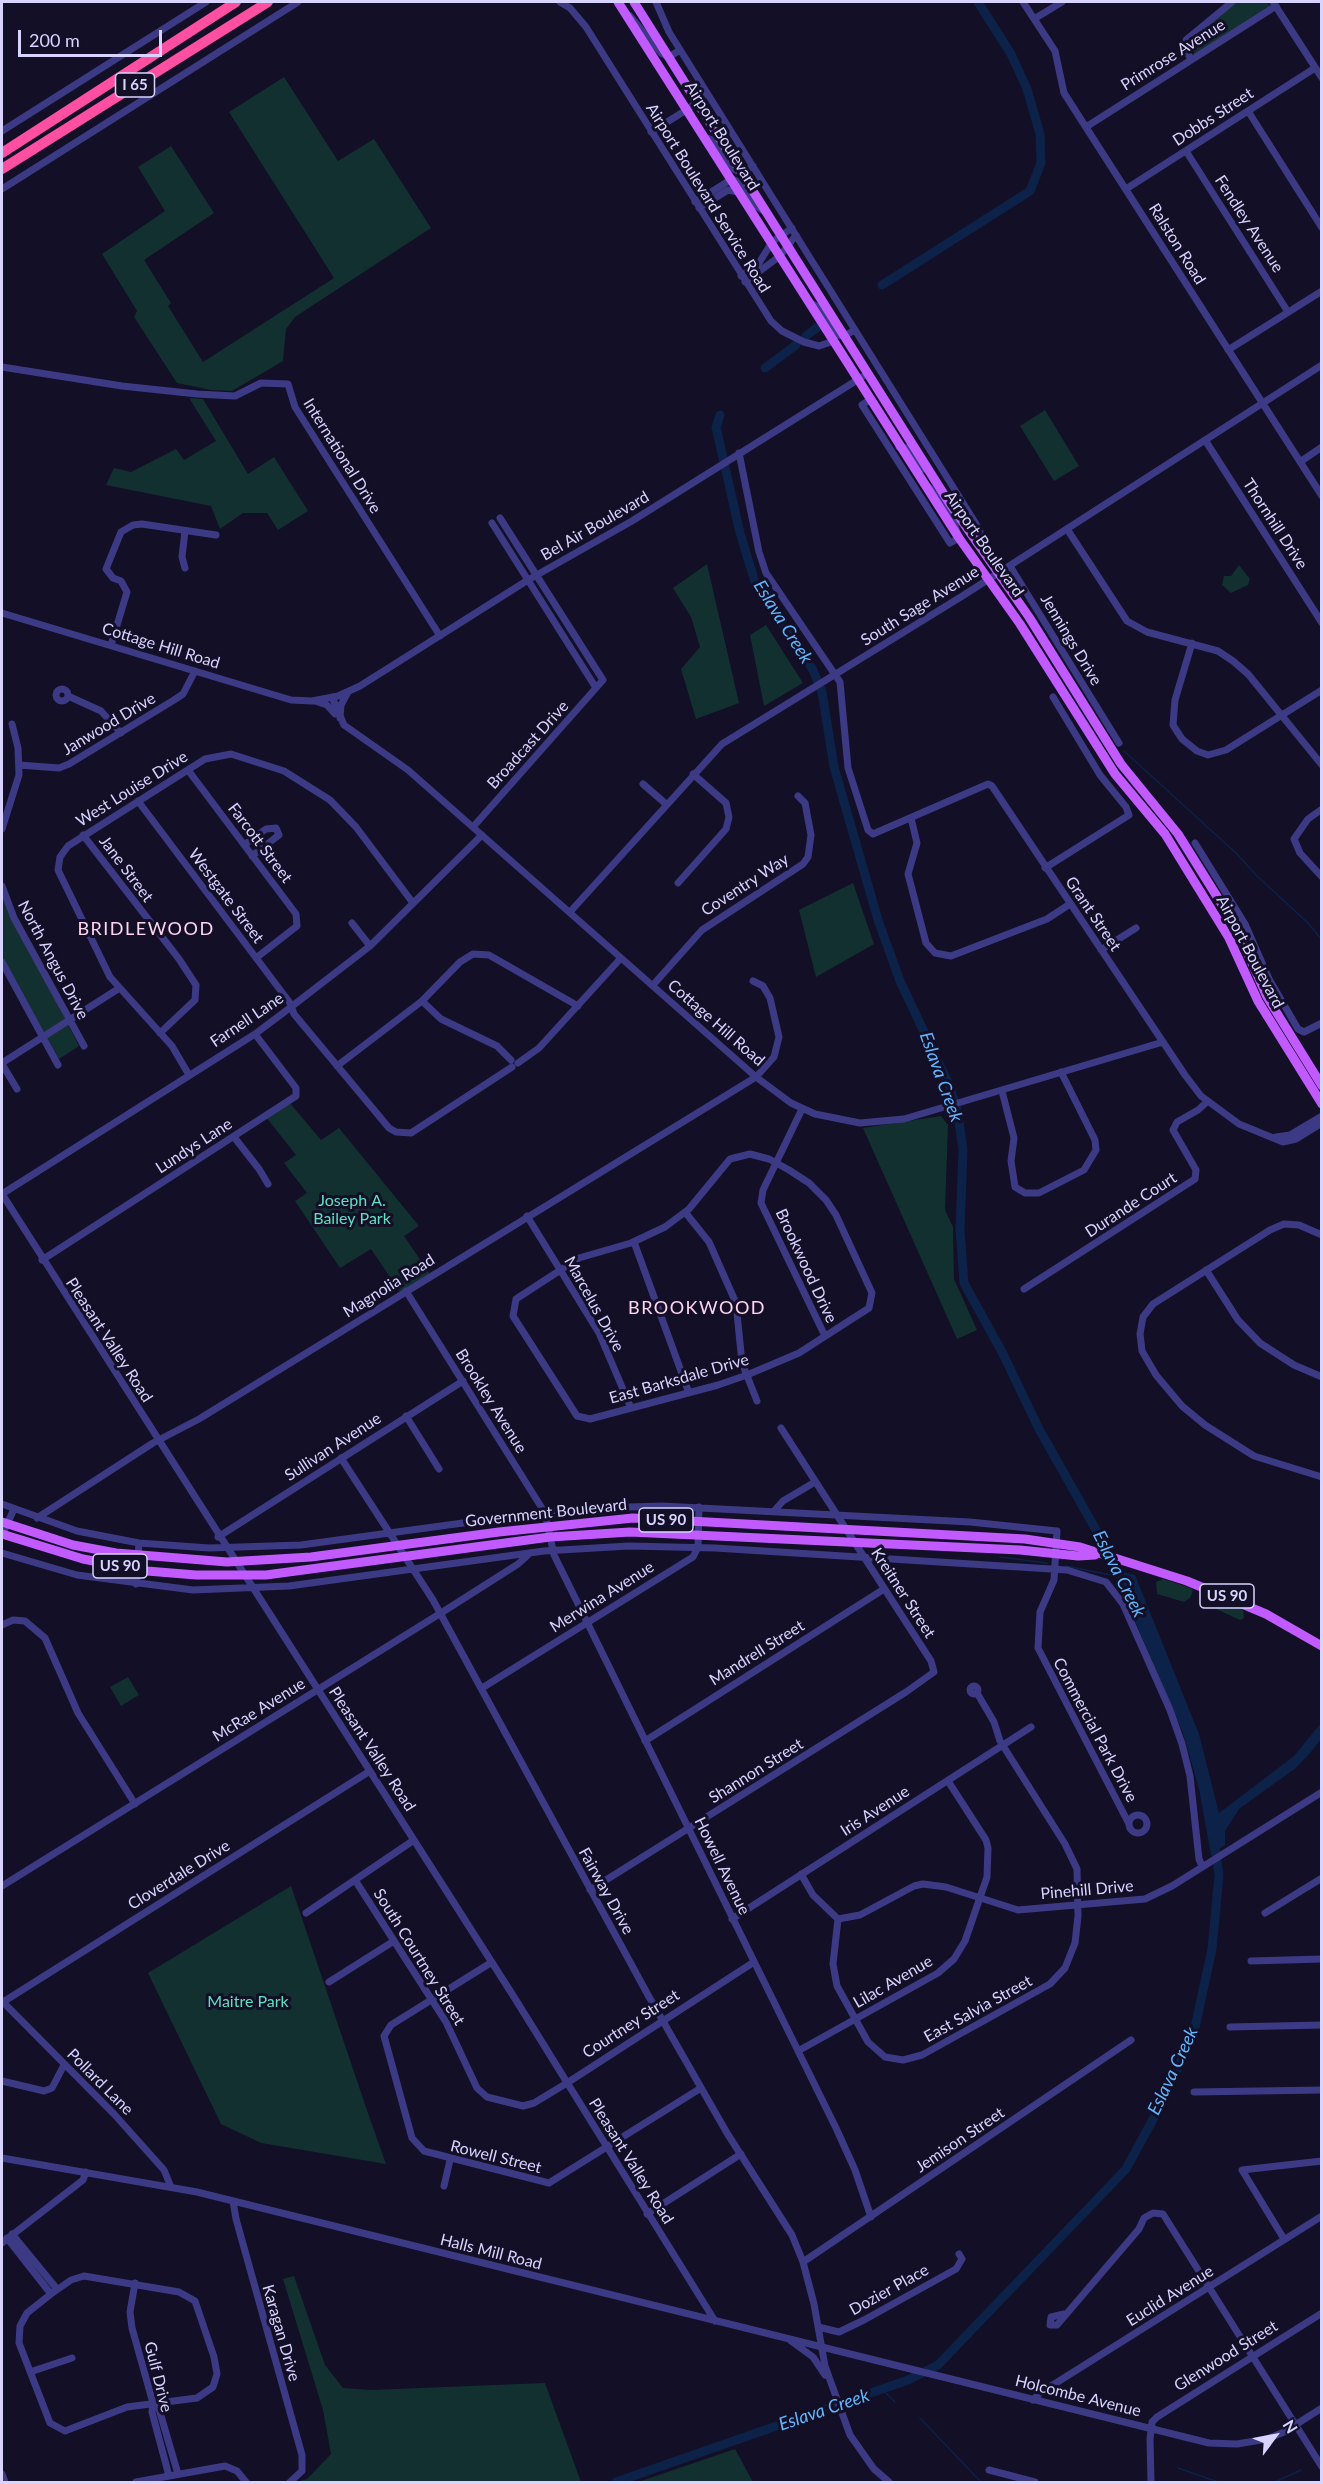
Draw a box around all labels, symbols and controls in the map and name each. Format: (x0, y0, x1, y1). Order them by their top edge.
street label: Primrose Avenue (1117, 15, 1229, 95)
scale bar (21, 18, 165, 56)
text: 200 m (29, 29, 80, 51)
road number: I 65 (116, 73, 154, 97)
street label: Airport Boulevard (681, 78, 763, 194)
street label: Dobbs Street (1169, 84, 1257, 150)
street label: Airport Boulevard Service Road (642, 100, 774, 296)
street label: Fendley Avenue (1210, 172, 1288, 276)
street label: Ralston Road (1145, 200, 1209, 288)
street label: International Drive (299, 395, 385, 517)
street label: Thornhill Drive (1238, 475, 1312, 573)
street label: Bel Air Boulevard (537, 487, 653, 565)
street label: Airport Boulevard (940, 487, 1028, 601)
street label: South Sage Avenue (857, 562, 983, 650)
water label: Eslava Creek (749, 576, 817, 668)
street label: Jennings Drive (1036, 591, 1106, 689)
street label: Cottage Hill Road (100, 619, 222, 673)
street label: Janwood Drive (59, 689, 159, 759)
street label: Broadcast Drive (483, 697, 573, 793)
street label: West Louise Drive (73, 747, 191, 831)
street label: Farcott Street (224, 799, 296, 887)
street label: Jane Street (95, 832, 157, 906)
street label: Westgate Street (184, 845, 268, 947)
street label: Coventry Way (698, 850, 792, 920)
street label: Grant Street (1061, 873, 1125, 955)
street label: Airport Boulevard (1212, 892, 1288, 1012)
street label: North Angus Drive (14, 897, 92, 1023)
district label: BRIDLEWOOD (77, 918, 215, 940)
street label: Cottage Hill Road (664, 976, 768, 1070)
street label: Farnell Lane (207, 988, 287, 1052)
water label: Eslava Creek (915, 1029, 967, 1125)
street label: Lundys Lane (152, 1114, 236, 1178)
street label: Durande Court (1082, 1168, 1180, 1242)
park label: Joseph A. Bailey Park (313, 1191, 391, 1229)
street label: Brookwood Drive (771, 1206, 841, 1326)
street label: Magnolia Road (340, 1250, 438, 1322)
street label: Marcelus Drive (560, 1253, 628, 1355)
street label: Pleasant Valley Road (62, 1274, 156, 1406)
district label: BROOKWOOD (628, 1297, 766, 1319)
street label: Brookley Avenue (451, 1345, 531, 1457)
street label: East Barksdale Drive (607, 1350, 751, 1408)
street label: Sullivan Avenue (281, 1409, 385, 1485)
street label: Government Boulevard (464, 1495, 628, 1531)
road number: US 90 (639, 1508, 693, 1532)
water label: Eslava Creek (1088, 1527, 1150, 1621)
street label: Kreitner Street (867, 1544, 939, 1642)
road number: US 90 (93, 1554, 147, 1578)
street label: Merwina Avenue (546, 1557, 658, 1637)
road number: US 90 (1200, 1584, 1254, 1608)
street label: Mandrell Street (706, 1616, 808, 1690)
street label: Commercial Park Drive (1049, 1655, 1141, 1805)
street label: McRae Avenue (209, 1674, 309, 1746)
street label: Pleasant Valley Road (325, 1683, 419, 1815)
street label: Shannon Street (705, 1734, 807, 1808)
street label: Iris Avenue (837, 1782, 913, 1840)
street label: Howell Avenue (690, 1814, 754, 1918)
street label: Cloverdale Drive (124, 1836, 234, 1914)
street label: Fairway Drive (574, 1844, 638, 1938)
street label: Pinehill Drive (1040, 1876, 1134, 1904)
street label: South Courtney Street (369, 1885, 469, 2029)
street label: Lilac Avenue (850, 1952, 936, 2012)
street label: East Salvia Street (921, 1971, 1035, 2047)
street label: Courtney Street (579, 1986, 683, 2062)
park label: Maitre Park (207, 1992, 289, 2012)
water label: Eslava Creek (1143, 2024, 1203, 2118)
street label: Pollard Lane (63, 2045, 137, 2119)
street label: Pleasant Valley Road (585, 2095, 677, 2227)
street label: Jemison Street (912, 2103, 1008, 2177)
street label: Rowell Street (448, 2136, 544, 2178)
street label: Halls Mill Road (438, 2230, 544, 2274)
street label: Dozier Place (846, 2260, 932, 2320)
street label: Euclid Avenue (1123, 2262, 1217, 2330)
street label: Karagan Drive (258, 2282, 304, 2384)
street label: Glenwood Street (1171, 2316, 1281, 2396)
street label: Gulf Drive (140, 2340, 176, 2414)
street label: Holcombe Avenue (1013, 2371, 1143, 2421)
water label: Eslava Creek (776, 2384, 872, 2436)
north arrow (1245, 2406, 1305, 2466)
text: N (1279, 2416, 1302, 2436)

